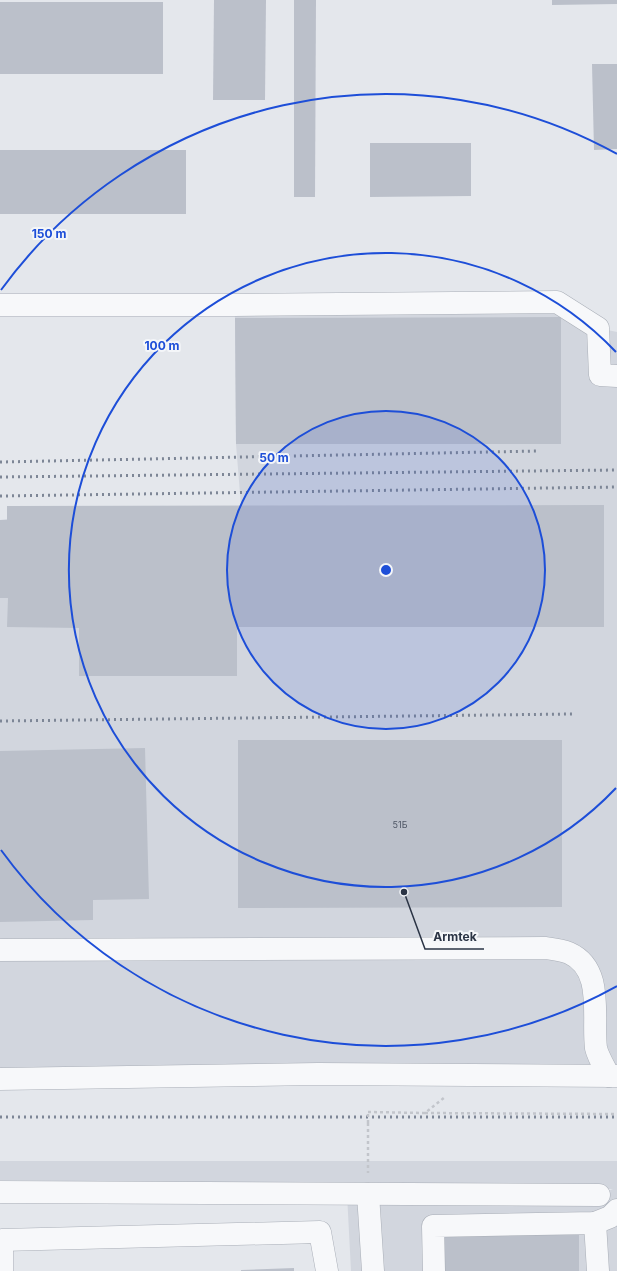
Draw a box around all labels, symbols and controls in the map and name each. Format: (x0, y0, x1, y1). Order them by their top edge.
text: 150 m (32, 226, 66, 241)
text: 100 m (144, 338, 180, 353)
text: 50 m (259, 450, 289, 465)
centre of rings (379, 563, 393, 577)
house number: 51Б (393, 819, 408, 830)
callout: Armtek (425, 925, 484, 949)
text: Armtek (433, 929, 477, 944)

